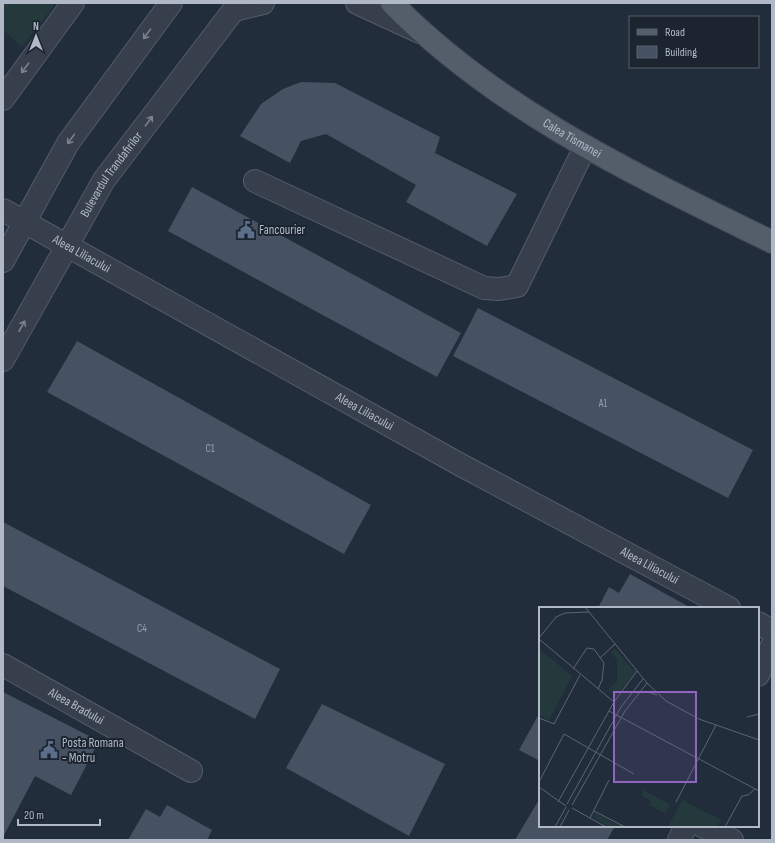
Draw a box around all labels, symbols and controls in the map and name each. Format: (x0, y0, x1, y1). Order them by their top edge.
north arrow (16, 16, 56, 56)
legend (629, 16, 759, 68)
text: N (33, 20, 39, 33)
text: Road (665, 25, 685, 40)
one-way arrow (143, 29, 152, 40)
text: Building (665, 45, 697, 60)
one-way arrow (21, 62, 29, 73)
one-way arrow (145, 115, 154, 126)
street label: Calea Tismanei (540, 115, 604, 162)
street label: Bulevardul Trandafirilor (77, 128, 146, 220)
one-way arrow (67, 134, 75, 145)
public building icon: Fancourier (236, 220, 256, 240)
place label: Fancourier (259, 222, 306, 238)
street label: Aleea Liliacului (49, 231, 113, 276)
one-way arrow (19, 320, 27, 332)
street label: Aleea Liliacului (332, 388, 397, 434)
house number: A1 (598, 397, 607, 410)
house number: C1 (205, 442, 215, 455)
street label: Aleea Liliacului (617, 543, 682, 588)
inset map (539, 607, 759, 827)
house number: C4 (137, 622, 147, 635)
street label: Aleea Bradului (45, 684, 107, 728)
place label: Posta Romana - Motru (62, 735, 124, 766)
public building icon: Posta Romana - Motru (39, 740, 59, 760)
scale bar (18, 801, 100, 827)
text: 20 m (24, 808, 44, 823)

